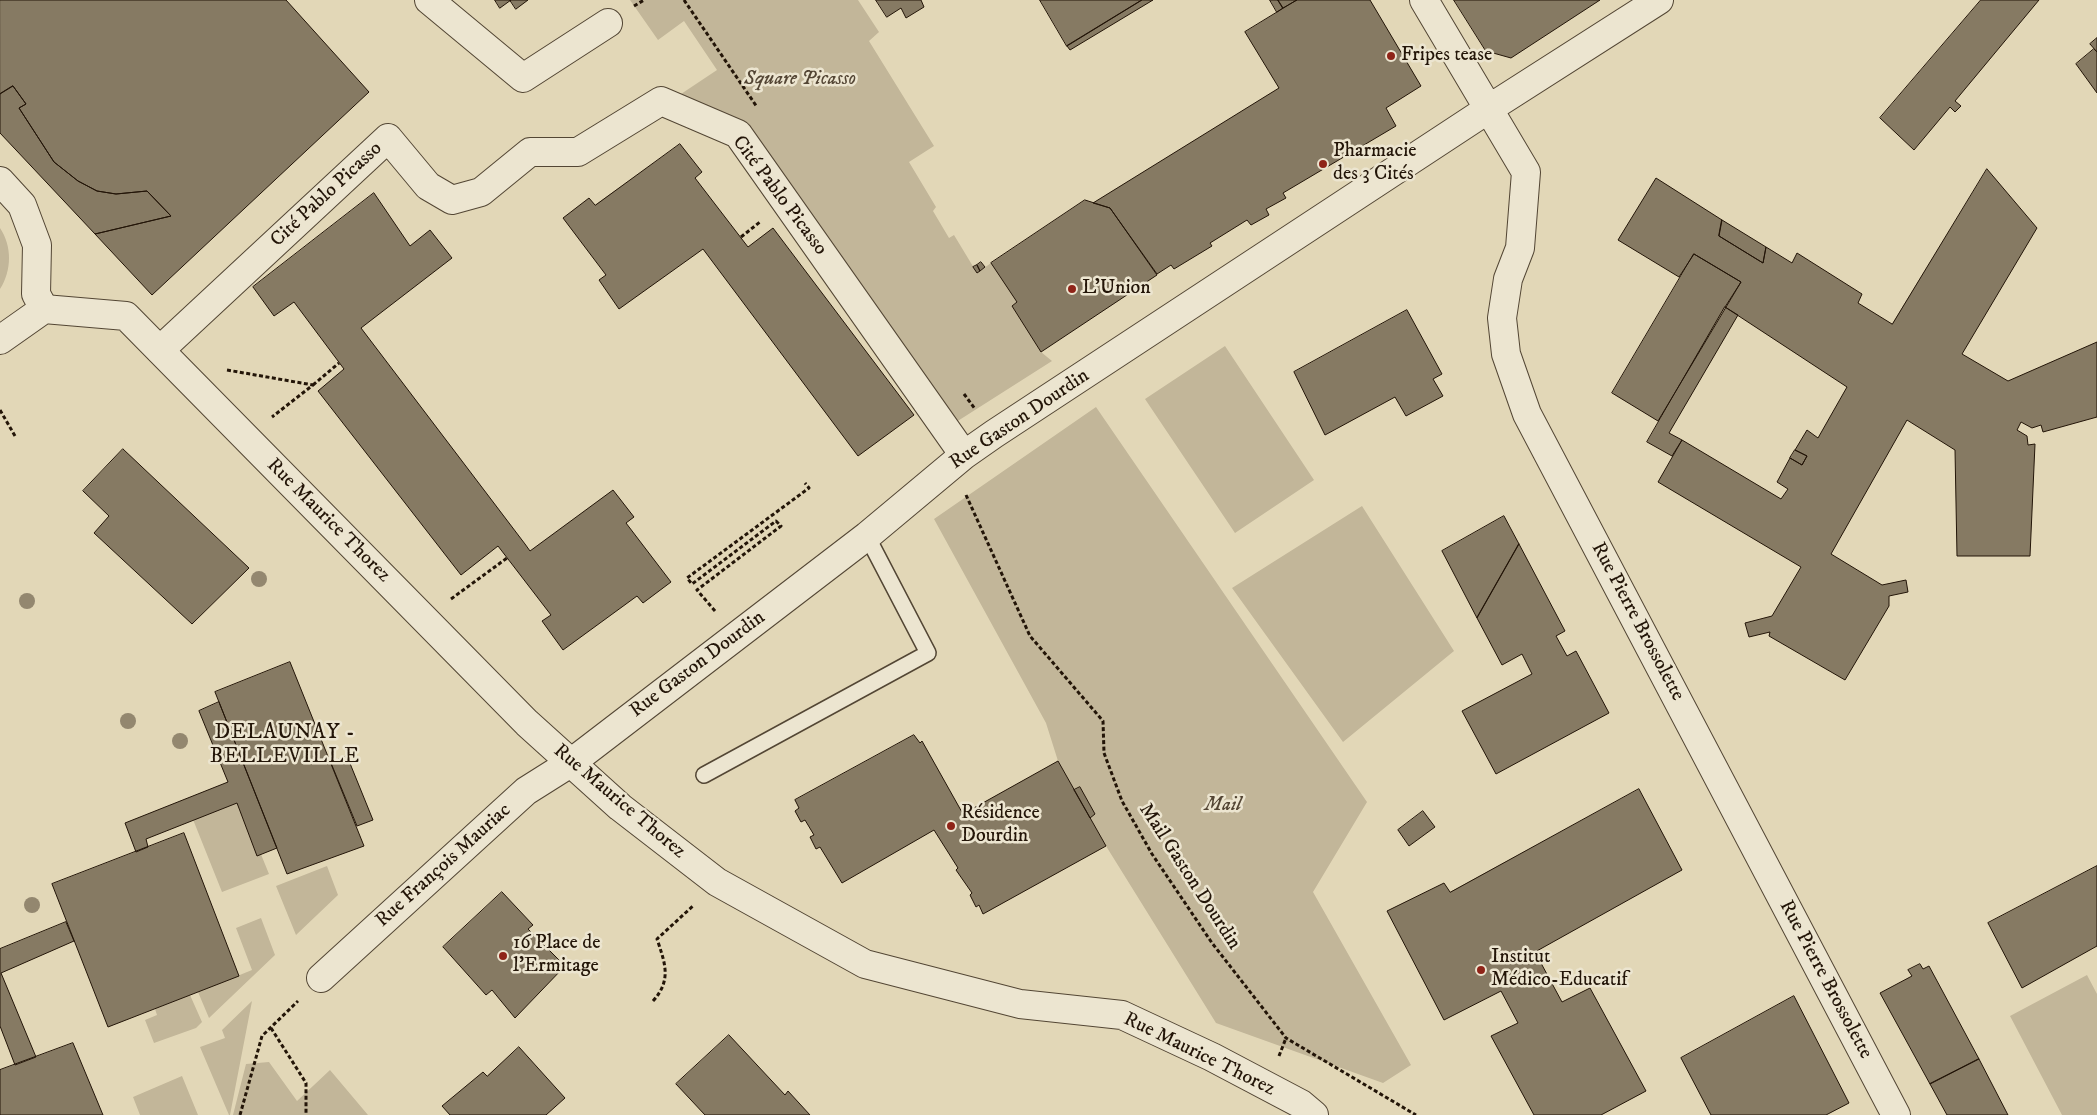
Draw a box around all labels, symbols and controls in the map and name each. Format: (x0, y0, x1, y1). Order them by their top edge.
place label: Fripes tease (1401, 44, 1492, 68)
marker: Fripes tease (1385, 50, 1397, 62)
park label: Square Picasso (744, 68, 856, 92)
street label: Cité Pablo Picasso (726, 131, 832, 261)
street label: Cité Pablo Picasso (266, 137, 388, 253)
place label: Pharmacie des 3 Cités (1333, 140, 1417, 187)
marker: Pharmacie des 3 Cités (1317, 158, 1329, 170)
place label: L'Union (1082, 277, 1151, 301)
marker: L'Union (1066, 283, 1078, 295)
street label: Rue Gaston Dourdin (946, 365, 1094, 475)
street label: Rue Maurice Thorez (261, 454, 395, 588)
street label: Rue Pierre Brossolette (1585, 539, 1689, 705)
street label: Rue Gaston Dourdin (626, 606, 770, 724)
district label: DELAUNAY - BELLEVILLE (209, 721, 361, 771)
street label: Rue Maurice Thorez (548, 740, 690, 864)
park label: Mail (1205, 794, 1241, 818)
street label: Rue François Mauriac (371, 799, 517, 933)
street label: Mail Gaston Dourdin (1133, 799, 1245, 955)
place label: Résidence Dourdin (961, 802, 1040, 849)
marker: Résidence Dourdin (945, 820, 957, 832)
street label: Rue Pierre Brossolette (1773, 897, 1877, 1063)
place label: 16 Place de l'Ermitage (513, 932, 600, 979)
place label: Institut Médico-Educatif (1491, 946, 1628, 993)
marker: 16 Place de l'Ermitage (497, 950, 509, 962)
marker: Institut Médico-Educatif (1475, 964, 1487, 976)
street label: Rue Maurice Thorez (1119, 1008, 1279, 1102)

